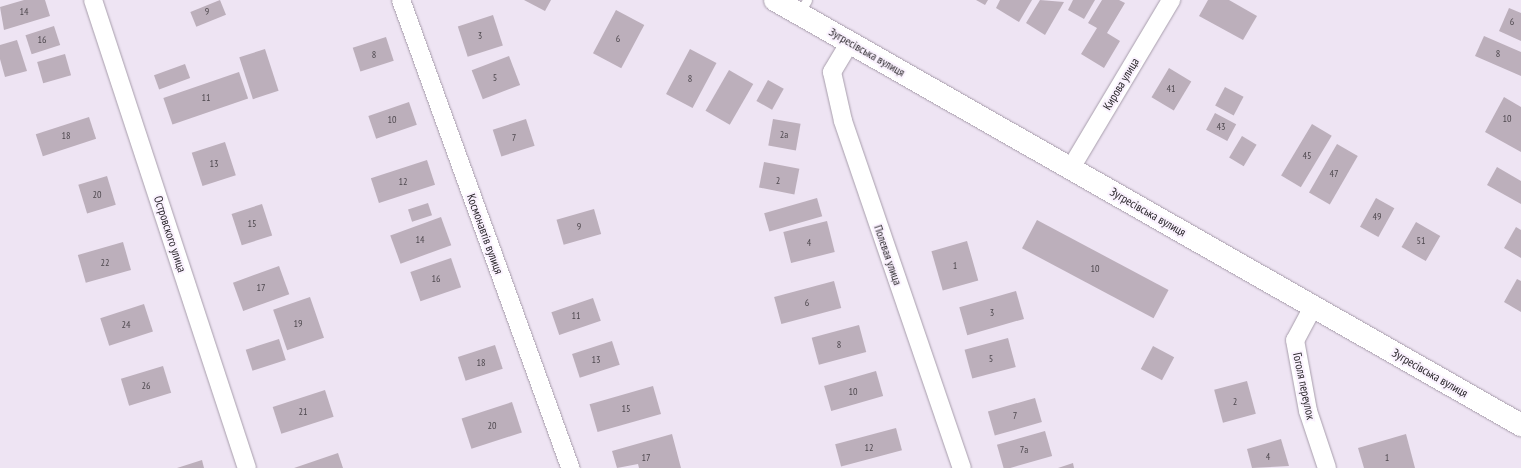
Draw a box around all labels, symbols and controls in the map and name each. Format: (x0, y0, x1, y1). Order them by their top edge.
house number: 14 (20, 6, 28, 18)
house number: 9 (205, 6, 209, 18)
house number: 6 (1510, 16, 1514, 28)
street label: Зугресівська вулиця (827, 24, 907, 80)
house number: 3 (478, 30, 482, 42)
house number: 6 (616, 33, 620, 45)
house number: 16 (38, 34, 46, 46)
house number: 8 (1496, 48, 1500, 60)
house number: 8 (372, 49, 376, 61)
street label: Кирова улица (1100, 55, 1142, 113)
house number: 5 (493, 72, 497, 84)
house number: 8 (688, 73, 692, 85)
house number: 41 (1167, 83, 1175, 95)
house number: 11 (202, 92, 210, 104)
house number: 10 (1503, 113, 1511, 125)
house number: 10 (388, 114, 396, 126)
house number: 43 (1217, 121, 1225, 133)
house number: 2а (780, 129, 788, 141)
house number: 18 (62, 130, 70, 142)
house number: 7 (512, 132, 516, 144)
house number: 45 (1303, 150, 1311, 162)
house number: 13 (210, 158, 218, 170)
house number: 47 (1330, 168, 1338, 180)
house number: 2 (776, 175, 780, 187)
house number: 12 (399, 176, 407, 188)
street label: Зугресівська вулиця (1108, 184, 1188, 240)
house number: 20 (93, 189, 101, 201)
street label: Космонавтів вулиця (464, 192, 506, 276)
street label: Островского улица (151, 194, 189, 274)
house number: 49 (1373, 211, 1381, 223)
house number: 15 (248, 218, 256, 230)
house number: 9 (577, 221, 581, 233)
street label: Полевая улица (871, 223, 905, 287)
house number: 14 (416, 234, 424, 246)
house number: 51 (1417, 235, 1425, 247)
house number: 4 (807, 237, 811, 249)
house number: 22 (101, 257, 109, 269)
house number: 1 (953, 260, 957, 272)
house number: 10 (1091, 263, 1099, 275)
house number: 16 (432, 273, 440, 285)
house number: 17 (257, 282, 265, 294)
house number: 6 (805, 297, 809, 309)
house number: 3 (990, 307, 994, 319)
house number: 11 (572, 310, 580, 322)
house number: 19 (294, 318, 302, 330)
house number: 24 (122, 319, 130, 331)
house number: 8 (837, 339, 841, 351)
street label: Зугресівська вулиця (1390, 345, 1470, 401)
street label: Гоголя переулок (1290, 351, 1318, 421)
house number: 5 (989, 353, 993, 365)
house number: 13 (592, 354, 600, 366)
house number: 18 (477, 357, 485, 369)
house number: 26 (142, 380, 150, 392)
house number: 10 (849, 386, 857, 398)
house number: 2 (1233, 396, 1237, 408)
house number: 15 (622, 403, 630, 415)
house number: 21 (299, 406, 307, 418)
house number: 7 (1013, 410, 1017, 422)
house number: 20 (488, 420, 496, 432)
house number: 12 (865, 442, 873, 454)
house number: 7а (1020, 444, 1028, 456)
house number: 4 (1266, 451, 1270, 463)
house number: 17 (642, 452, 650, 464)
house number: 1 (1385, 452, 1389, 464)

